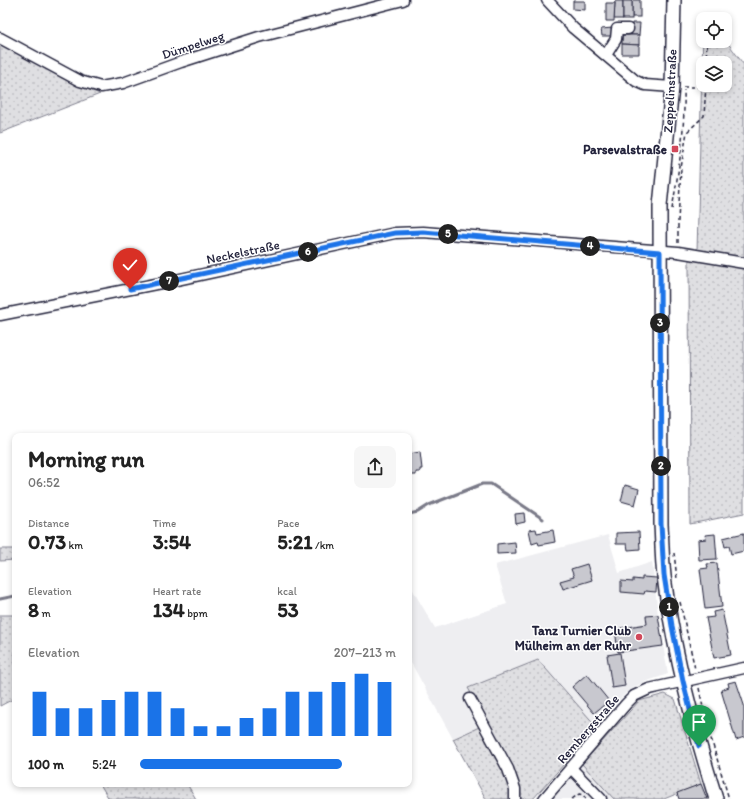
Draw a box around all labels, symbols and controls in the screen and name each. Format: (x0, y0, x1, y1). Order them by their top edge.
map controls (696, 12, 732, 92)
button: locate (696, 12, 732, 48)
street label: Dümpelweg (160, 28, 226, 62)
street label: Zeppelinstraße (660, 49, 680, 133)
button: layers (696, 56, 732, 92)
place label: Parsevalstraße (583, 142, 667, 157)
marker: Parsevalstraße (670, 144, 680, 154)
pin: 5 (438, 224, 458, 244)
text: 5 (445, 227, 451, 240)
pin: 4 (580, 236, 600, 256)
street label: Neckelstraße (205, 237, 281, 267)
text: 4 (587, 239, 593, 252)
pin: 6 (298, 242, 318, 262)
text: 6 (305, 245, 311, 258)
pin (113, 248, 147, 289)
icon: check (119, 254, 141, 276)
pin: 7 (159, 271, 179, 291)
text: 7 (166, 274, 172, 287)
pin: 3 (650, 313, 670, 333)
text: 3 (657, 316, 663, 329)
text: Morning run (28, 446, 144, 473)
button: share (354, 446, 396, 488)
pin: 2 (651, 456, 671, 476)
text: 2 (658, 459, 664, 472)
text: 06:52 (28, 475, 60, 490)
text: Distance (28, 517, 69, 530)
text: Time (153, 517, 176, 530)
text: Pace (277, 517, 299, 530)
text: 0.73 (28, 530, 66, 554)
text: 3:54 (153, 530, 191, 554)
text: 5:21 (277, 530, 313, 554)
text: km (66, 539, 83, 552)
text: /km (313, 539, 334, 552)
text: Elevation (28, 585, 72, 598)
text: Heart rate (153, 585, 201, 598)
text: kcal (277, 585, 297, 598)
pin: 1 (659, 597, 679, 617)
text: 8 (28, 598, 39, 622)
text: 134 (153, 598, 185, 622)
text: 53 (277, 598, 299, 622)
text: 1 (666, 600, 672, 613)
text: m (39, 607, 51, 620)
text: bpm (185, 607, 208, 620)
place label: Tanz Turnier Club Mülheim an der Ruhr (515, 623, 632, 653)
marker: Tanz Turnier Club Mülheim an der Ruhr (634, 632, 644, 642)
text: Elevation (28, 645, 80, 660)
text: 207–213 m (334, 645, 396, 660)
street label: Rembergstraße (554, 691, 622, 767)
pin (682, 705, 716, 746)
icon: arrive (688, 711, 710, 733)
text: 100 m (28, 757, 64, 772)
text: 5:24 (92, 757, 117, 772)

